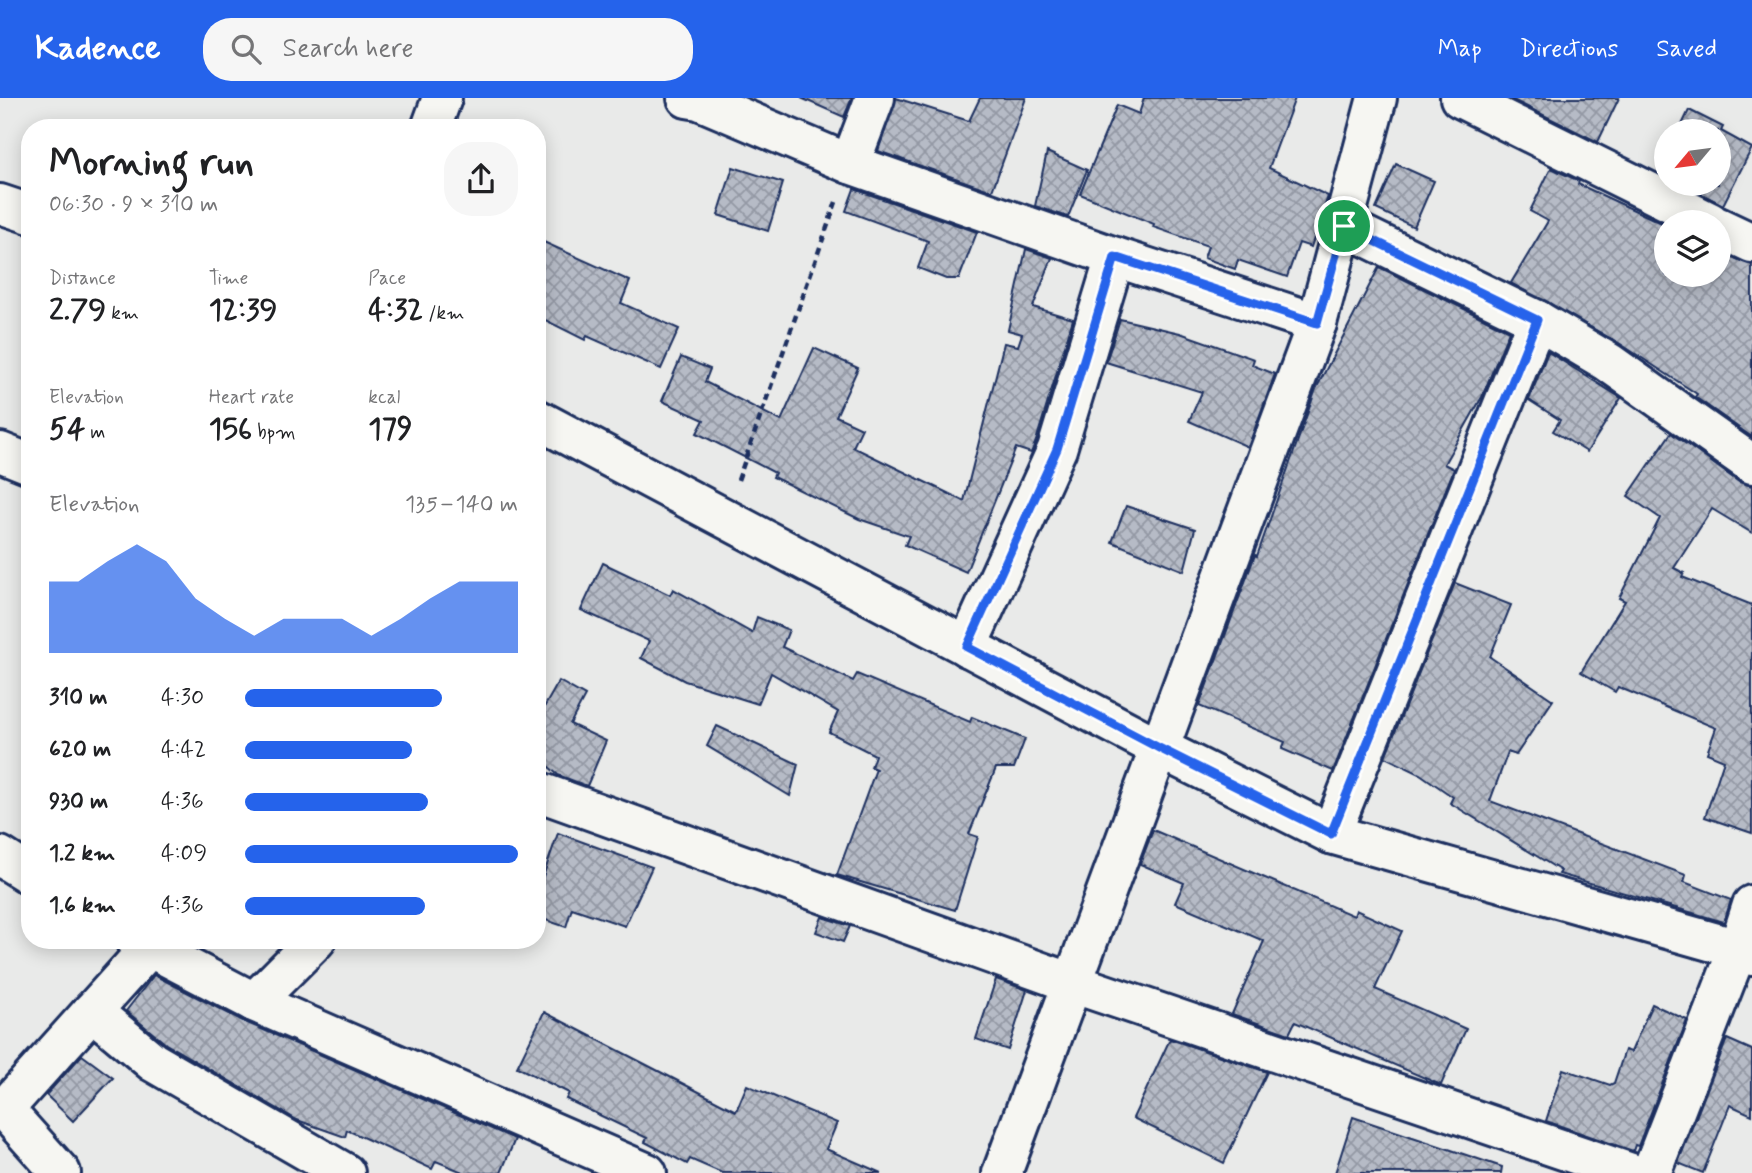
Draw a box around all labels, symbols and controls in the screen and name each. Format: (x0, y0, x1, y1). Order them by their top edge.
search box (203, 18, 693, 81)
text: Kadence (35, 27, 161, 71)
icon: search (227, 30, 265, 68)
text: Search here (283, 32, 413, 66)
text: Map (1438, 34, 1482, 65)
text: Directions (1520, 34, 1618, 65)
text: Saved (1656, 34, 1717, 65)
north arrow (1654, 119, 1731, 196)
map controls (1654, 119, 1731, 287)
text: Morning run (49, 139, 254, 188)
button: share (444, 142, 518, 216)
text: 06:30 · 9 × 310 m (49, 190, 218, 220)
pin (1314, 196, 1374, 256)
icon: arrive (1325, 207, 1363, 245)
button: layers (1654, 210, 1731, 287)
text: Distance (49, 266, 116, 291)
text: Time (209, 266, 248, 291)
text: Pace (368, 266, 406, 291)
text: 2.79 (49, 291, 106, 330)
text: 12:39 (209, 291, 277, 330)
text: 4:32 (368, 291, 423, 330)
text: km (106, 301, 139, 326)
text: /km (423, 301, 464, 326)
text: Elevation (49, 385, 124, 410)
text: Heart rate (209, 385, 294, 410)
text: kcal (368, 385, 400, 410)
text: 54 (49, 410, 85, 449)
text: 156 (209, 410, 252, 449)
text: 179 (368, 410, 413, 449)
text: m (85, 420, 105, 445)
text: bpm (252, 420, 296, 445)
text: Elevation (49, 490, 140, 520)
text: 135–140 m (405, 490, 518, 520)
text: 310 m (49, 683, 108, 713)
text: 4:30 (161, 683, 204, 713)
text: 620 m (49, 735, 111, 765)
text: 4:42 (161, 735, 206, 765)
text: 930 m (49, 787, 108, 817)
text: 4:36 (161, 787, 204, 817)
text: 1.2 km (49, 839, 115, 869)
text: 4:09 (161, 839, 207, 869)
text: 1.6 km (49, 891, 116, 921)
text: 4:36 (161, 891, 204, 921)

